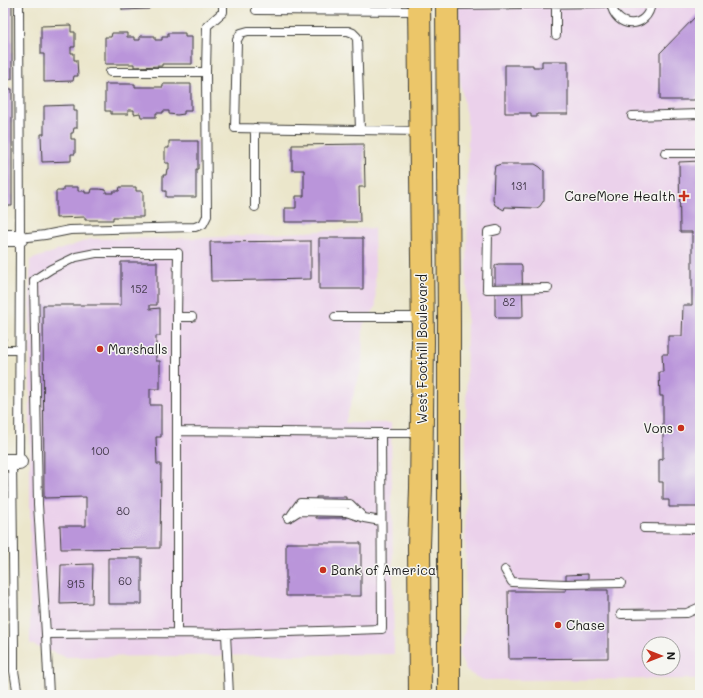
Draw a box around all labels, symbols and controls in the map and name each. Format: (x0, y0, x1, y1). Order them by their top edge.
house number: 131 (511, 178, 527, 193)
place label: CareMore Health (565, 187, 675, 204)
marker: CareMore Health (678, 190, 690, 202)
street label: West Foothill Boulevard (413, 274, 430, 424)
house number: 152 (130, 281, 148, 296)
house number: 82 (503, 294, 515, 309)
place label: Marshalls (108, 340, 168, 357)
marker: Marshalls (95, 344, 105, 354)
place label: Vons (643, 419, 673, 436)
marker: Vons (676, 423, 686, 433)
house number: 100 (91, 443, 109, 458)
house number: 80 (116, 503, 130, 518)
place label: Bank of America (331, 561, 436, 578)
marker: Bank of America (318, 565, 328, 575)
house number: 60 (118, 573, 132, 588)
house number: 915 (67, 576, 85, 591)
place label: Chase (566, 616, 605, 633)
marker: Chase (553, 620, 563, 630)
north arrow (641, 636, 681, 676)
text: N (664, 652, 679, 660)

